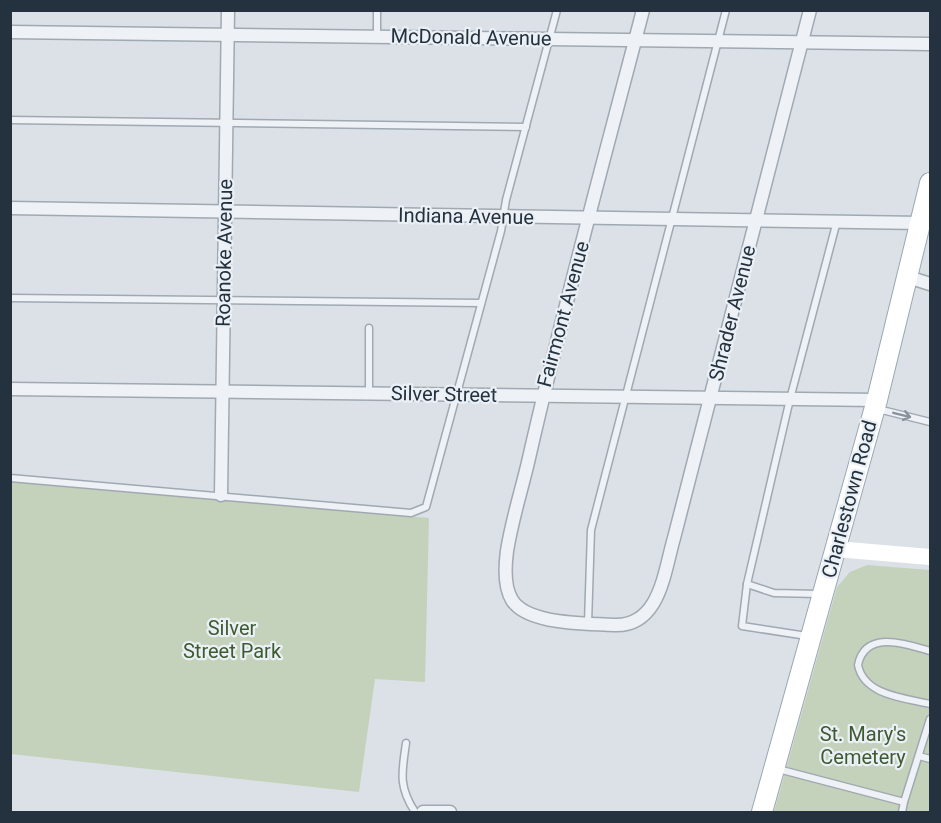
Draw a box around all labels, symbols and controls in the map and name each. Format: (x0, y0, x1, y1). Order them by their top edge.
street label: McDonald Avenue (390, 24, 552, 50)
street label: Roanoke Avenue (211, 179, 237, 327)
street label: Indiana Avenue (398, 203, 534, 229)
street label: Fairmont Avenue (532, 238, 594, 390)
street label: Shrader Avenue (704, 243, 760, 383)
street label: Silver Street (391, 381, 497, 407)
one-way arrow (893, 410, 912, 422)
street label: Charlestown Road (816, 418, 882, 580)
park label: Silver Street Park (183, 616, 282, 663)
park label: St. Mary's Cemetery (820, 722, 906, 769)

